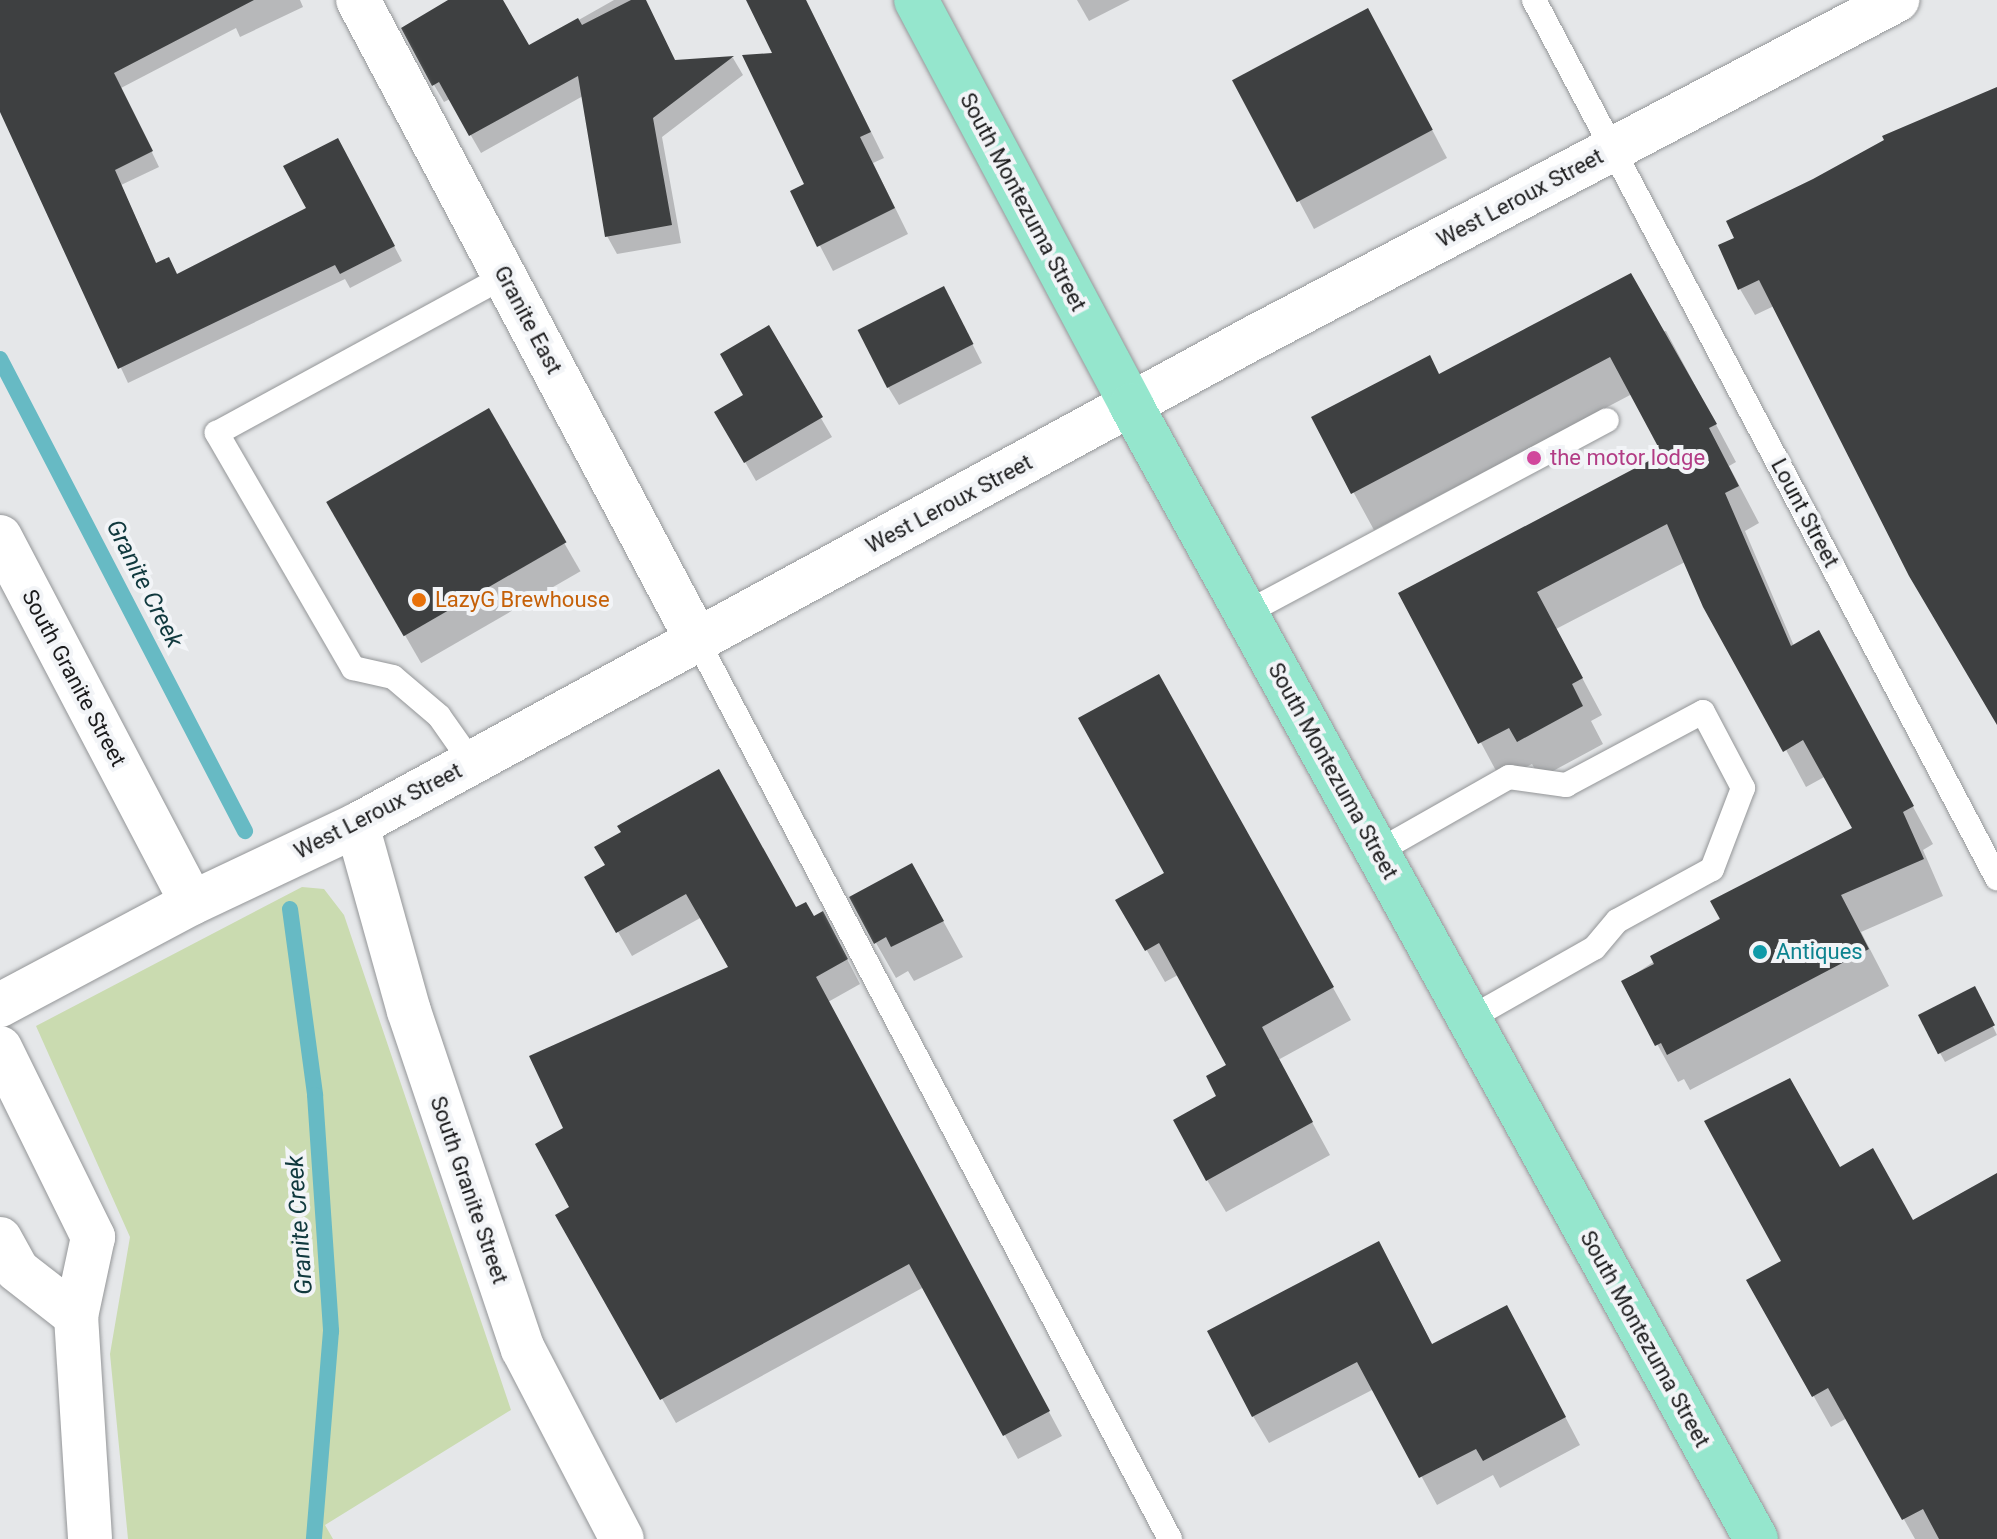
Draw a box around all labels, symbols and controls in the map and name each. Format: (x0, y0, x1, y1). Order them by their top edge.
street label: South Montezuma Street (954, 88, 1092, 316)
street label: West Leroux Street (1432, 143, 1608, 253)
street label: Granite East (488, 261, 568, 379)
place label: the motor lodge (1550, 445, 1705, 471)
street label: West Leroux Street (861, 449, 1037, 559)
marker: the motor lodge (1525, 449, 1543, 467)
street label: Lount Street (1765, 454, 1845, 572)
water label: Granite Creek (99, 515, 189, 653)
street label: South Granite Street (16, 585, 132, 771)
place label: LazyG Brewhouse (435, 587, 610, 613)
marker: LazyG Brewhouse (410, 591, 428, 609)
street label: South Montezuma Street (1263, 658, 1403, 884)
street label: West Leroux Street (290, 757, 466, 865)
place label: Antiques (1776, 939, 1863, 965)
marker: Antiques (1751, 943, 1769, 961)
street label: South Granite Street (425, 1093, 513, 1287)
water label: Granite Creek (281, 1154, 319, 1296)
street label: South Montezuma Street (1575, 1226, 1715, 1452)

